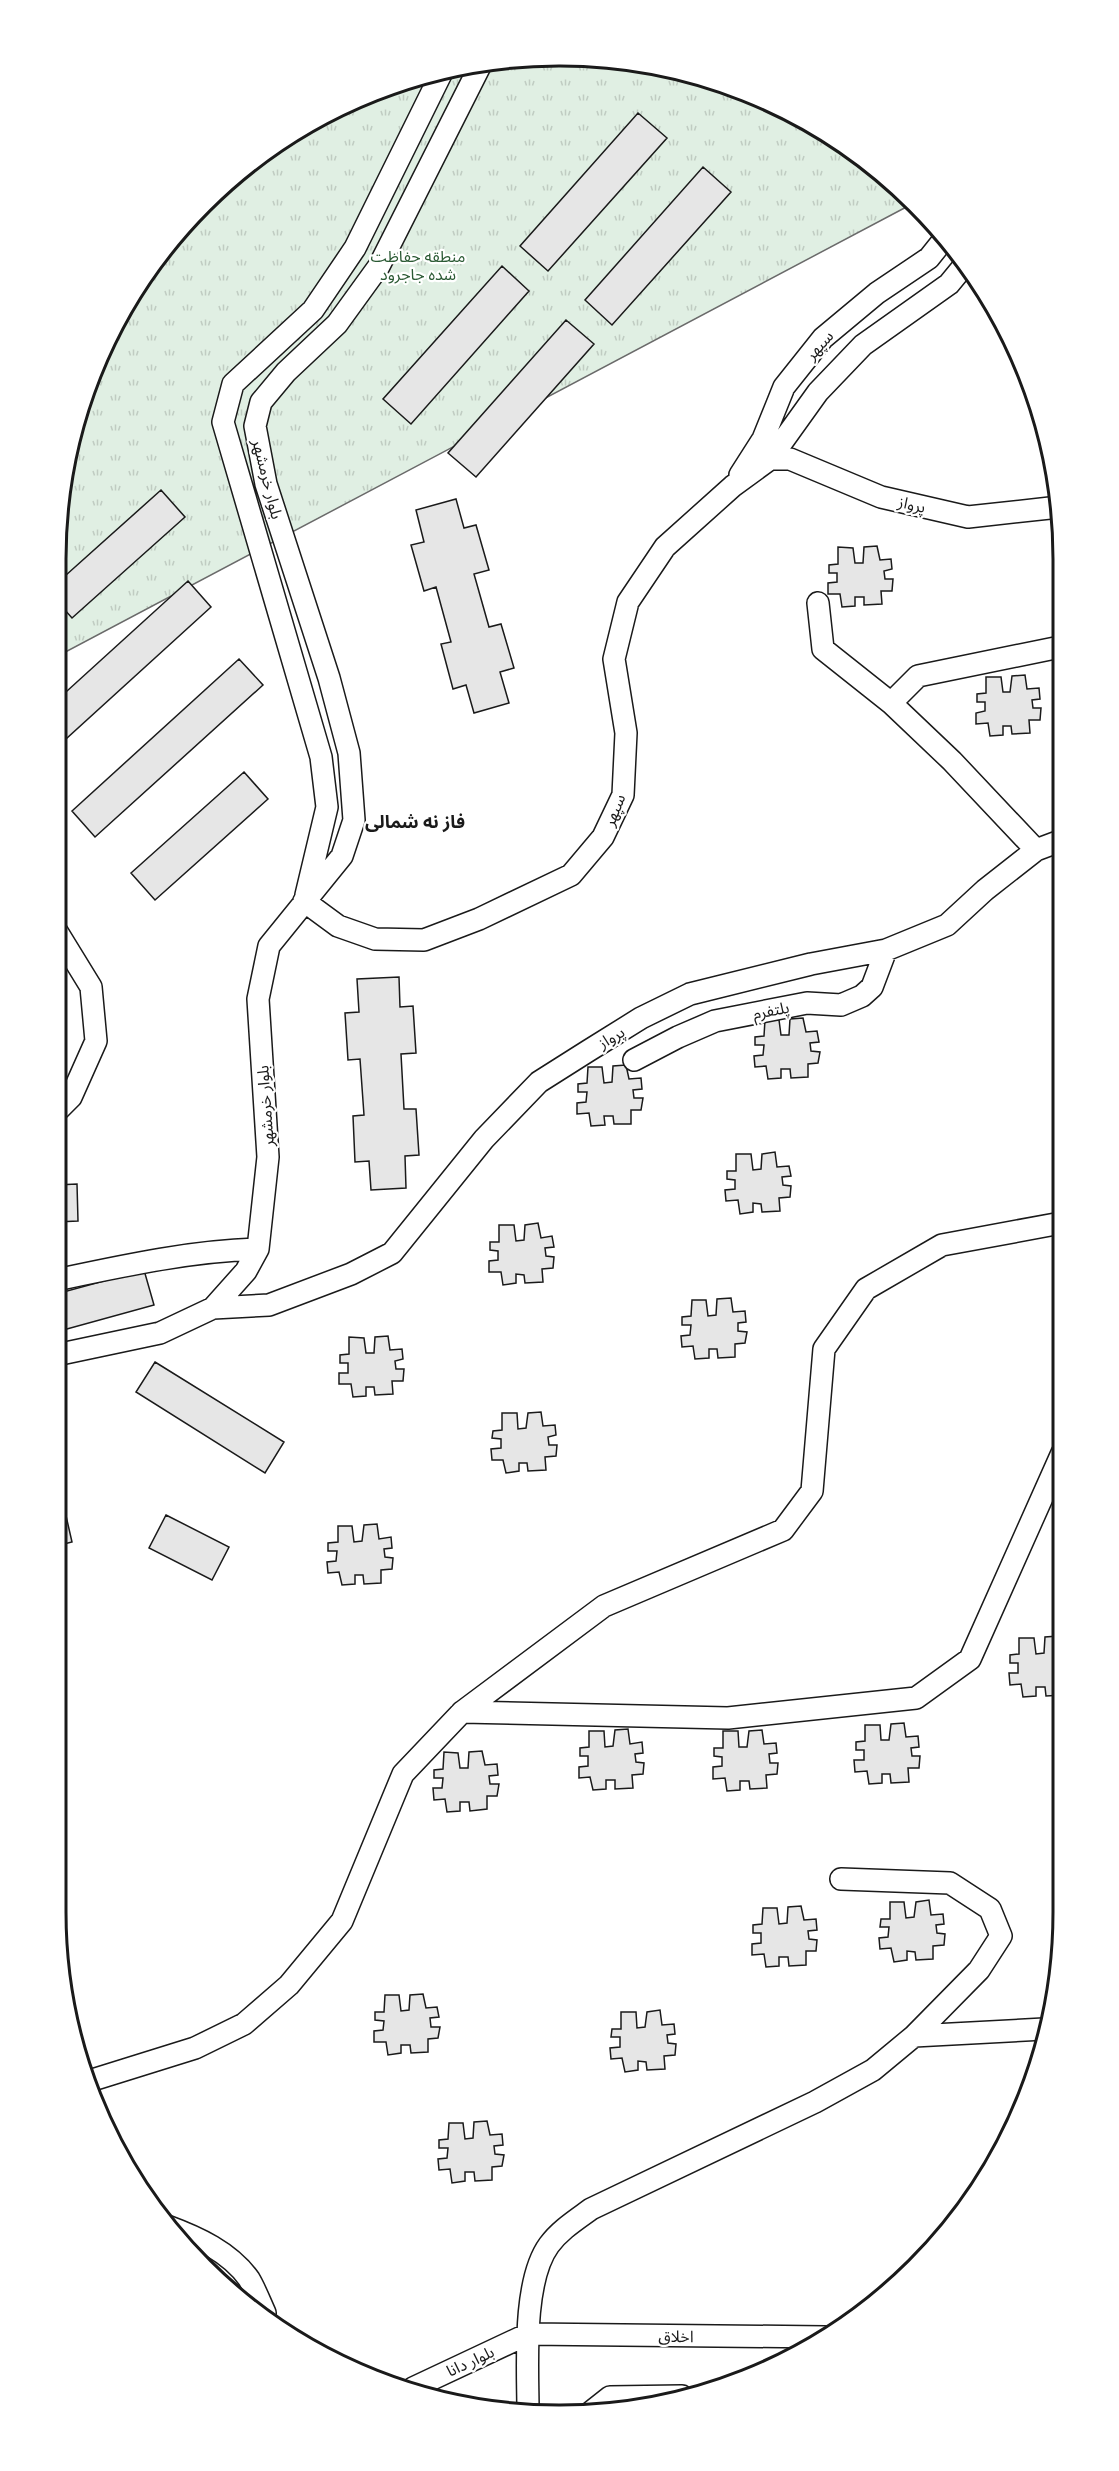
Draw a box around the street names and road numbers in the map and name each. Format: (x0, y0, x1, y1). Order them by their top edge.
street label: سپهر (800, 326, 838, 365)
street label: بلوار خرمشهر (248, 436, 288, 521)
street label: پرواز (895, 491, 928, 518)
street label: سپهر (598, 791, 630, 830)
street label: پلتفرم (751, 997, 792, 1026)
street label: پرواز (593, 1021, 629, 1054)
street label: بلوار خرمشهر (252, 1065, 278, 1148)
street label: اخلاق (658, 2326, 694, 2346)
street label: بلوار دانا (443, 2341, 497, 2381)

